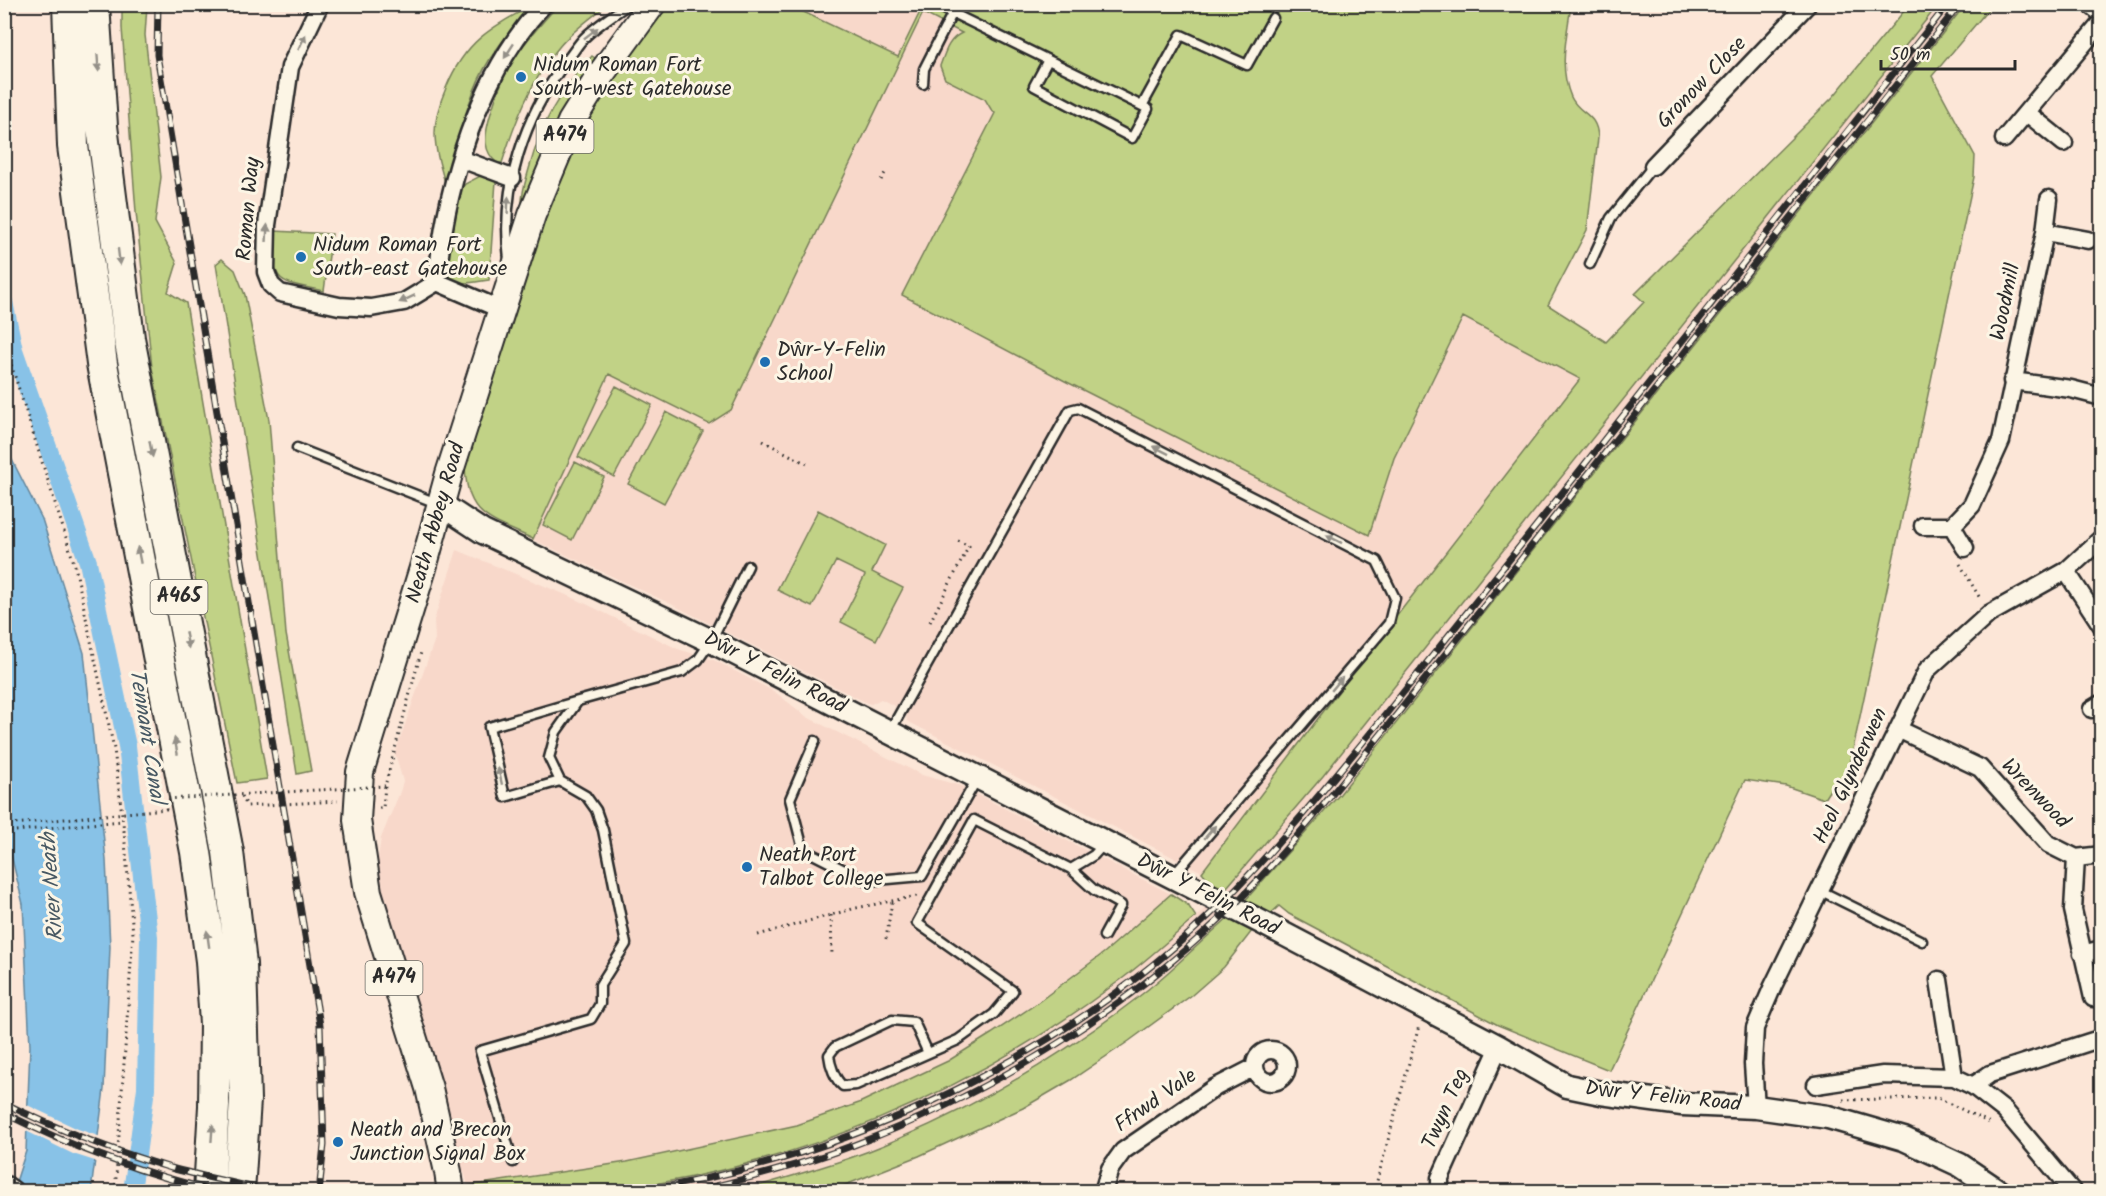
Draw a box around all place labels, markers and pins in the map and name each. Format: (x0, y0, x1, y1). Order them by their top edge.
place label: Nidum Roman Fort South-west Gatehouse (533, 49, 732, 106)
marker: Nidum Roman Fort South-west Gatehouse (514, 70, 528, 84)
place label: Nidum Roman Fort South-east Gatehouse (313, 229, 508, 286)
marker: Nidum Roman Fort South-east Gatehouse (294, 250, 308, 264)
place label: Dŵr-Y-Felin School (777, 334, 886, 391)
marker: Dŵr-Y-Felin School (758, 355, 772, 369)
place label: Neath Port Talbot College (759, 839, 884, 896)
marker: Neath Port Talbot College (740, 860, 754, 874)
place label: Neath and Brecon Junction Signal Box (350, 1114, 526, 1171)
marker: Neath and Brecon Junction Signal Box (331, 1135, 345, 1149)

